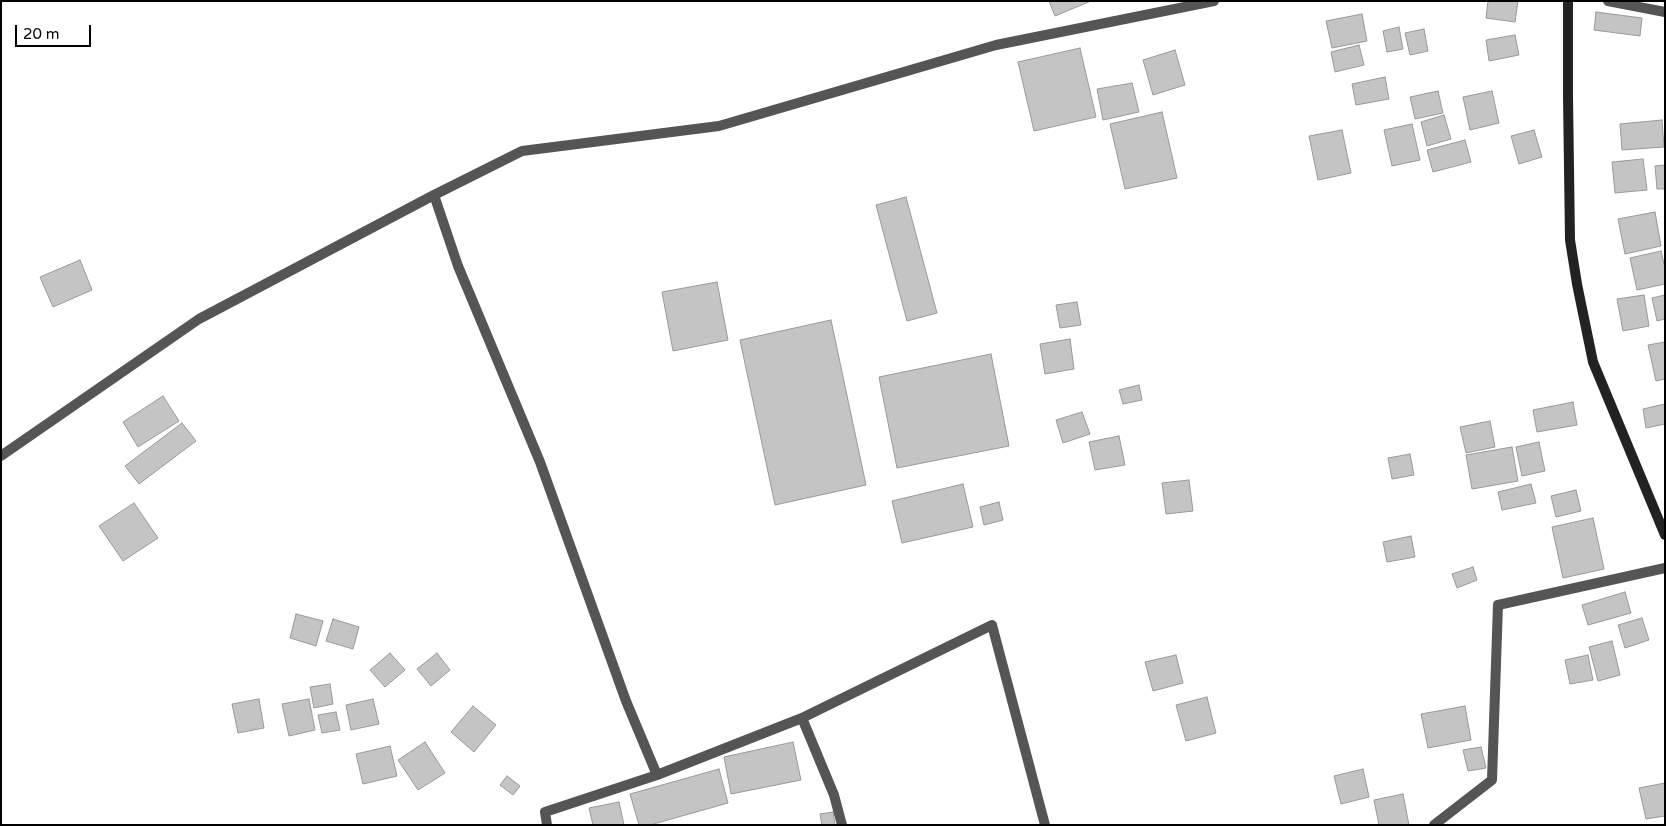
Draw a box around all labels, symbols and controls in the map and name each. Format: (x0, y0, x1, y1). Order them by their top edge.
scale bar (18, 15, 94, 47)
text: 20 m (23, 25, 60, 43)

